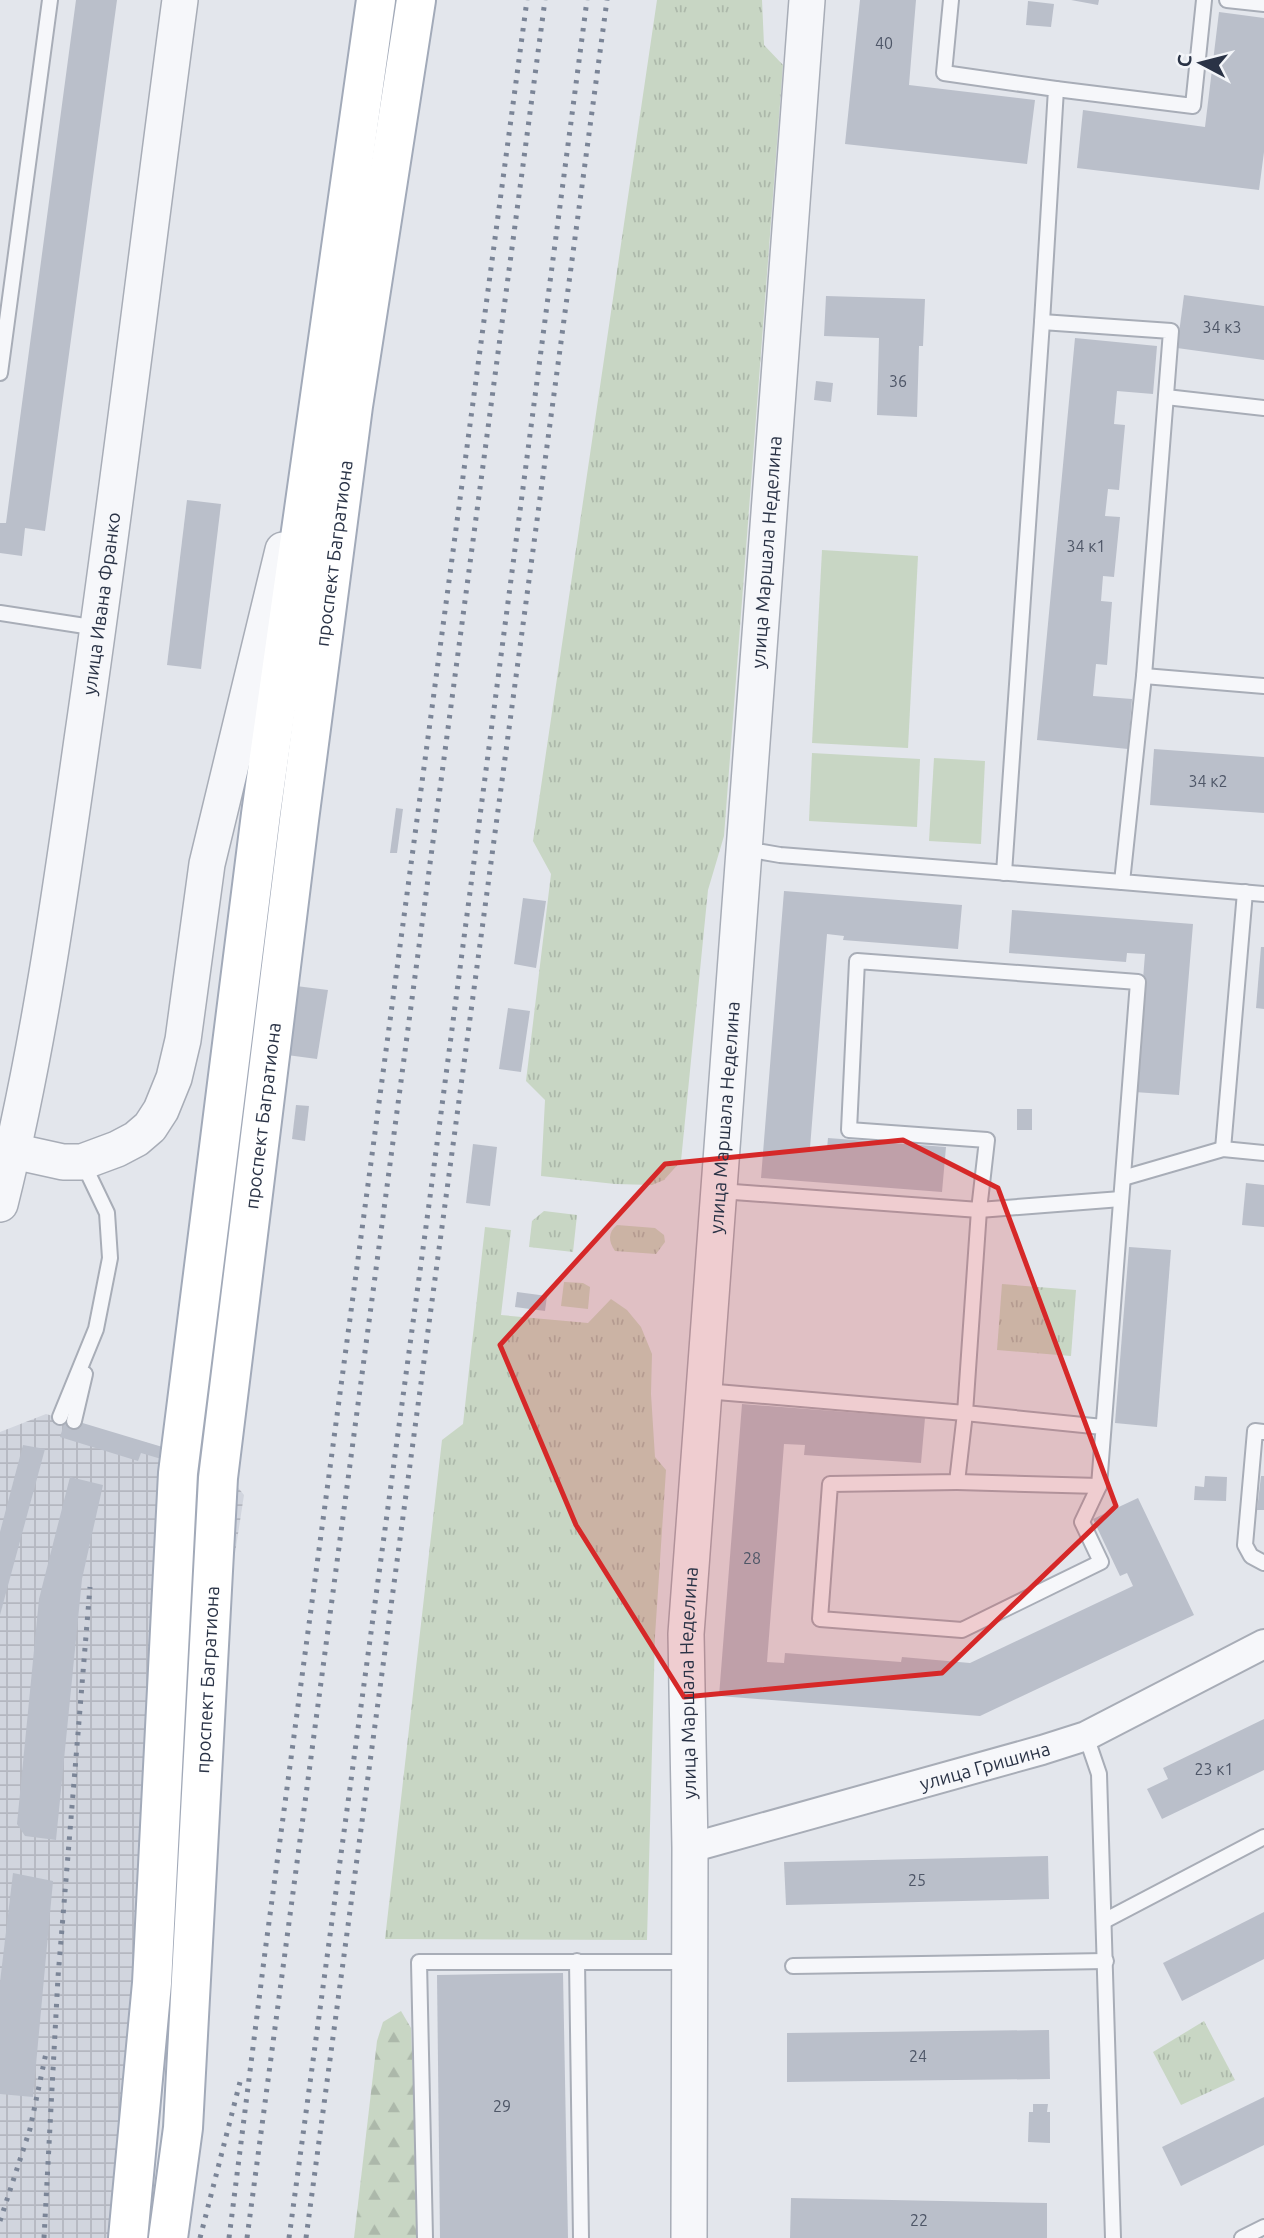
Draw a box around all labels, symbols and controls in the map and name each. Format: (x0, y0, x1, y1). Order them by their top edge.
north arrow (1166, 28, 1236, 98)
house number: 40 (875, 34, 893, 52)
text: С (1172, 54, 1196, 68)
house number: 34 к3 (1203, 318, 1241, 336)
house number: 36 (889, 372, 907, 390)
street label: улица Маршала Неделина (747, 435, 786, 669)
street label: проспект Багратиона (311, 459, 357, 648)
street label: улица Ивана Франко (78, 511, 125, 697)
house number: 34 к1 (1067, 537, 1105, 555)
house number: 34 к2 (1189, 772, 1227, 790)
street label: улица Маршала Неделина (705, 1000, 744, 1234)
street label: проспект Багратиона (240, 1021, 285, 1210)
house number: 28 (743, 1549, 761, 1567)
street label: улица Маршала Неделина (675, 1566, 702, 1800)
street label: проспект Багратиона (191, 1585, 223, 1774)
street label: улица Гришина (917, 1737, 1053, 1795)
house number: 23 к1 (1195, 1760, 1233, 1778)
house number: 25 (908, 1871, 926, 1889)
house number: 24 (909, 2047, 927, 2065)
house number: 29 (493, 2097, 511, 2115)
house number: 22 (910, 2211, 928, 2229)

